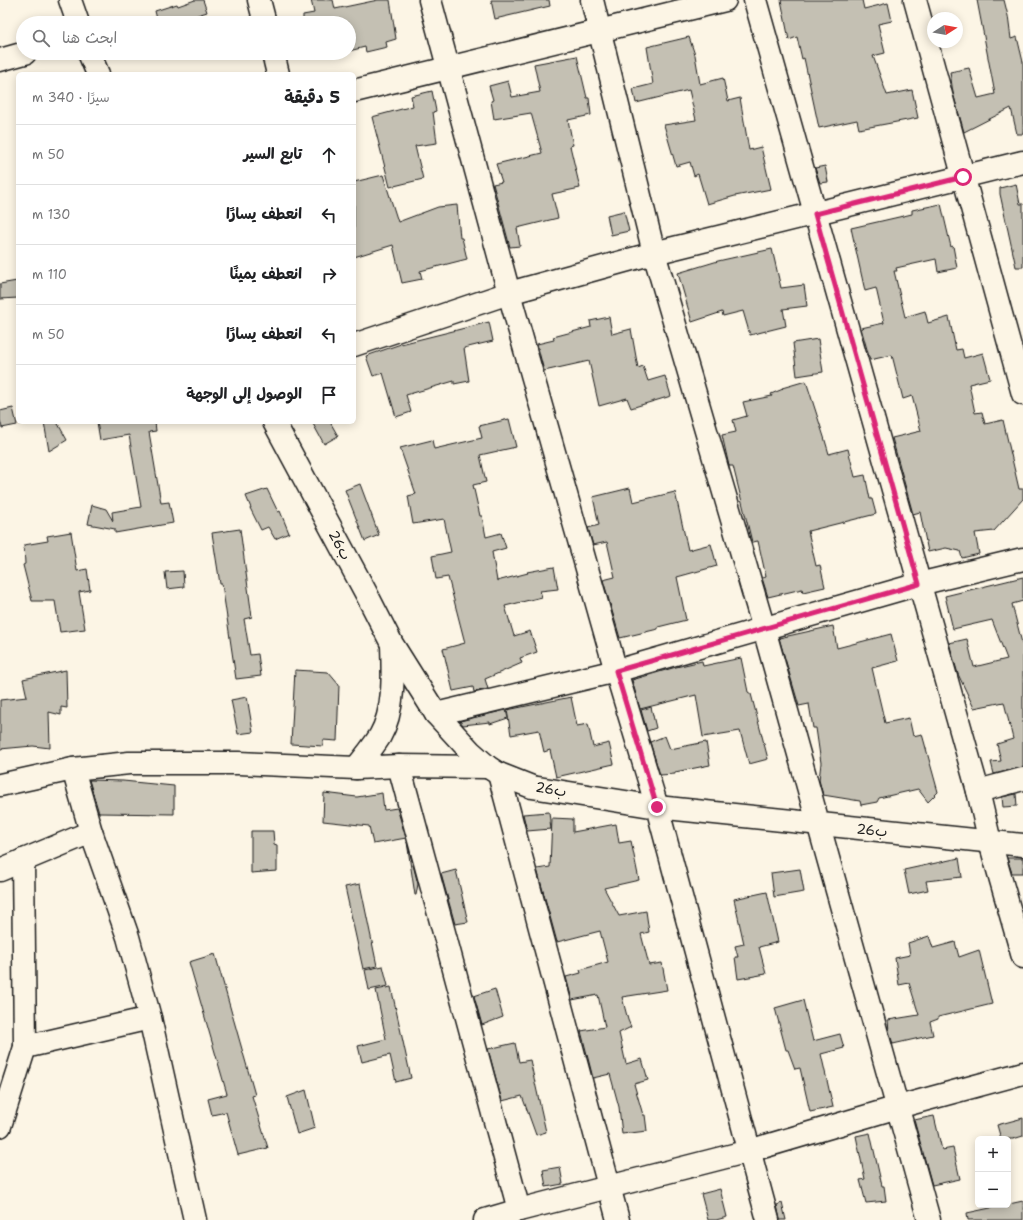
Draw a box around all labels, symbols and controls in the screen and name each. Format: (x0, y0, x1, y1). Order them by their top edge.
north arrow (927, 12, 963, 48)
search box (16, 16, 356, 60)
icon: search (30, 27, 52, 49)
text: ابحث هنا (62, 28, 117, 48)
text: 5 دقيقة (284, 86, 340, 108)
text: سيرًا · 340 m (32, 89, 110, 106)
text: تابع السير (243, 144, 302, 164)
icon: ahead (318, 144, 340, 166)
text: 50 m (32, 146, 65, 163)
route start (954, 168, 972, 186)
text: انعطف يسارًا (226, 204, 302, 224)
icon: left (318, 204, 340, 226)
text: 130 m (32, 206, 70, 223)
text: انعطف يمينًا (230, 264, 302, 284)
icon: right (318, 264, 340, 286)
text: 110 m (32, 266, 67, 283)
text: انعطف يسارًا (226, 324, 302, 344)
icon: left (318, 324, 340, 346)
text: 50 m (32, 326, 65, 343)
text: الوصول إلى الوجهة (186, 384, 302, 404)
icon: arrive (318, 384, 340, 406)
street label: 26ب (325, 527, 355, 563)
street label: 26ب (534, 777, 568, 801)
route end (648, 798, 666, 816)
street label: 26ب (855, 819, 889, 841)
map controls (975, 1136, 1011, 1208)
button: + (975, 1136, 1011, 1172)
button: − (975, 1172, 1011, 1208)

